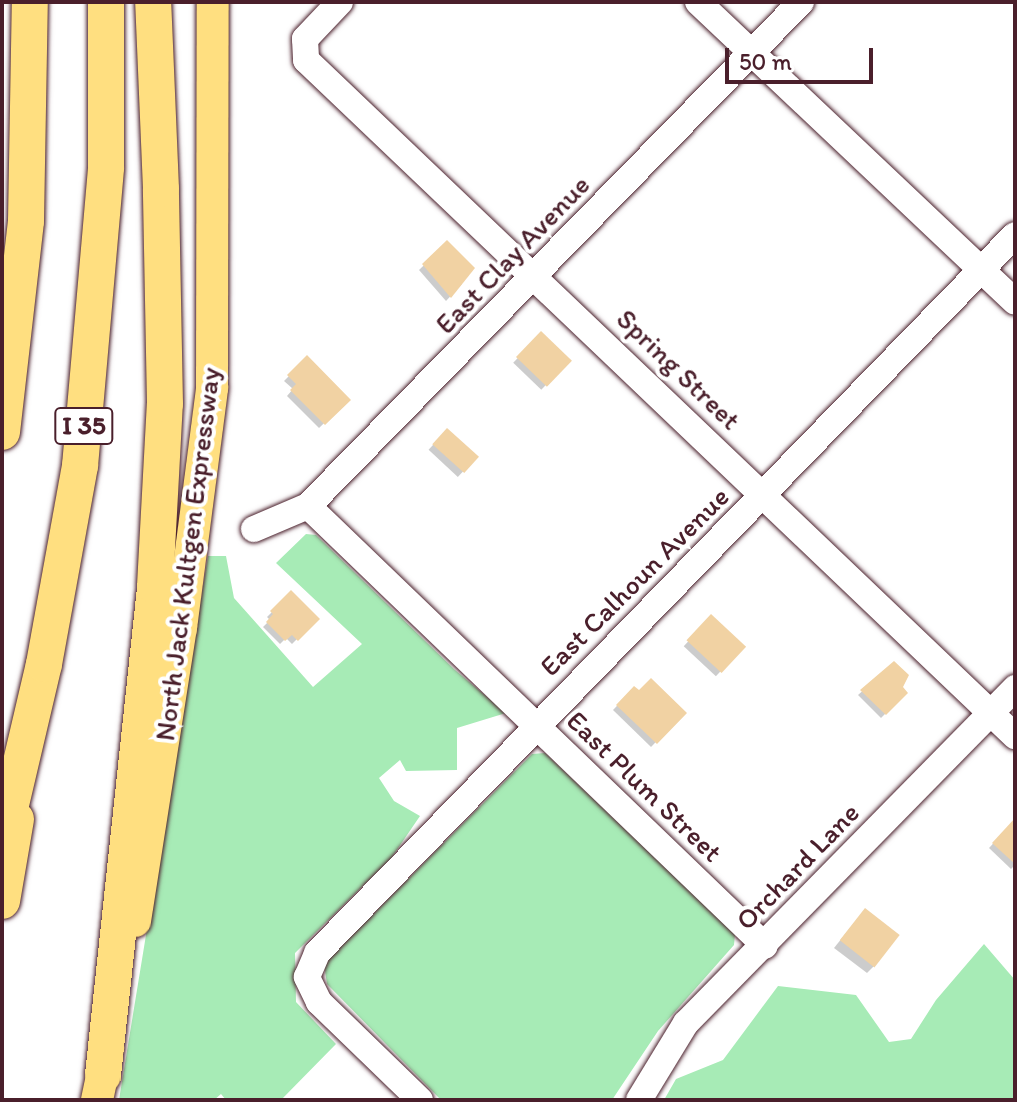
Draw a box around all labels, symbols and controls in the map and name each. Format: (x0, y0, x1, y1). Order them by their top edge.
scale bar (729, 32, 877, 82)
text: 50 m (739, 47, 792, 76)
street label: East Clay Avenue (428, 168, 596, 340)
street label: Spring Street (610, 302, 748, 436)
street label: North Jack Kultgen Expressway (147, 365, 227, 743)
road number: I 35 (54, 404, 114, 448)
street label: East Calhoun Avenue (532, 479, 736, 683)
street label: East Plum Street (561, 704, 729, 868)
street label: Orchard Lane (728, 795, 866, 937)

